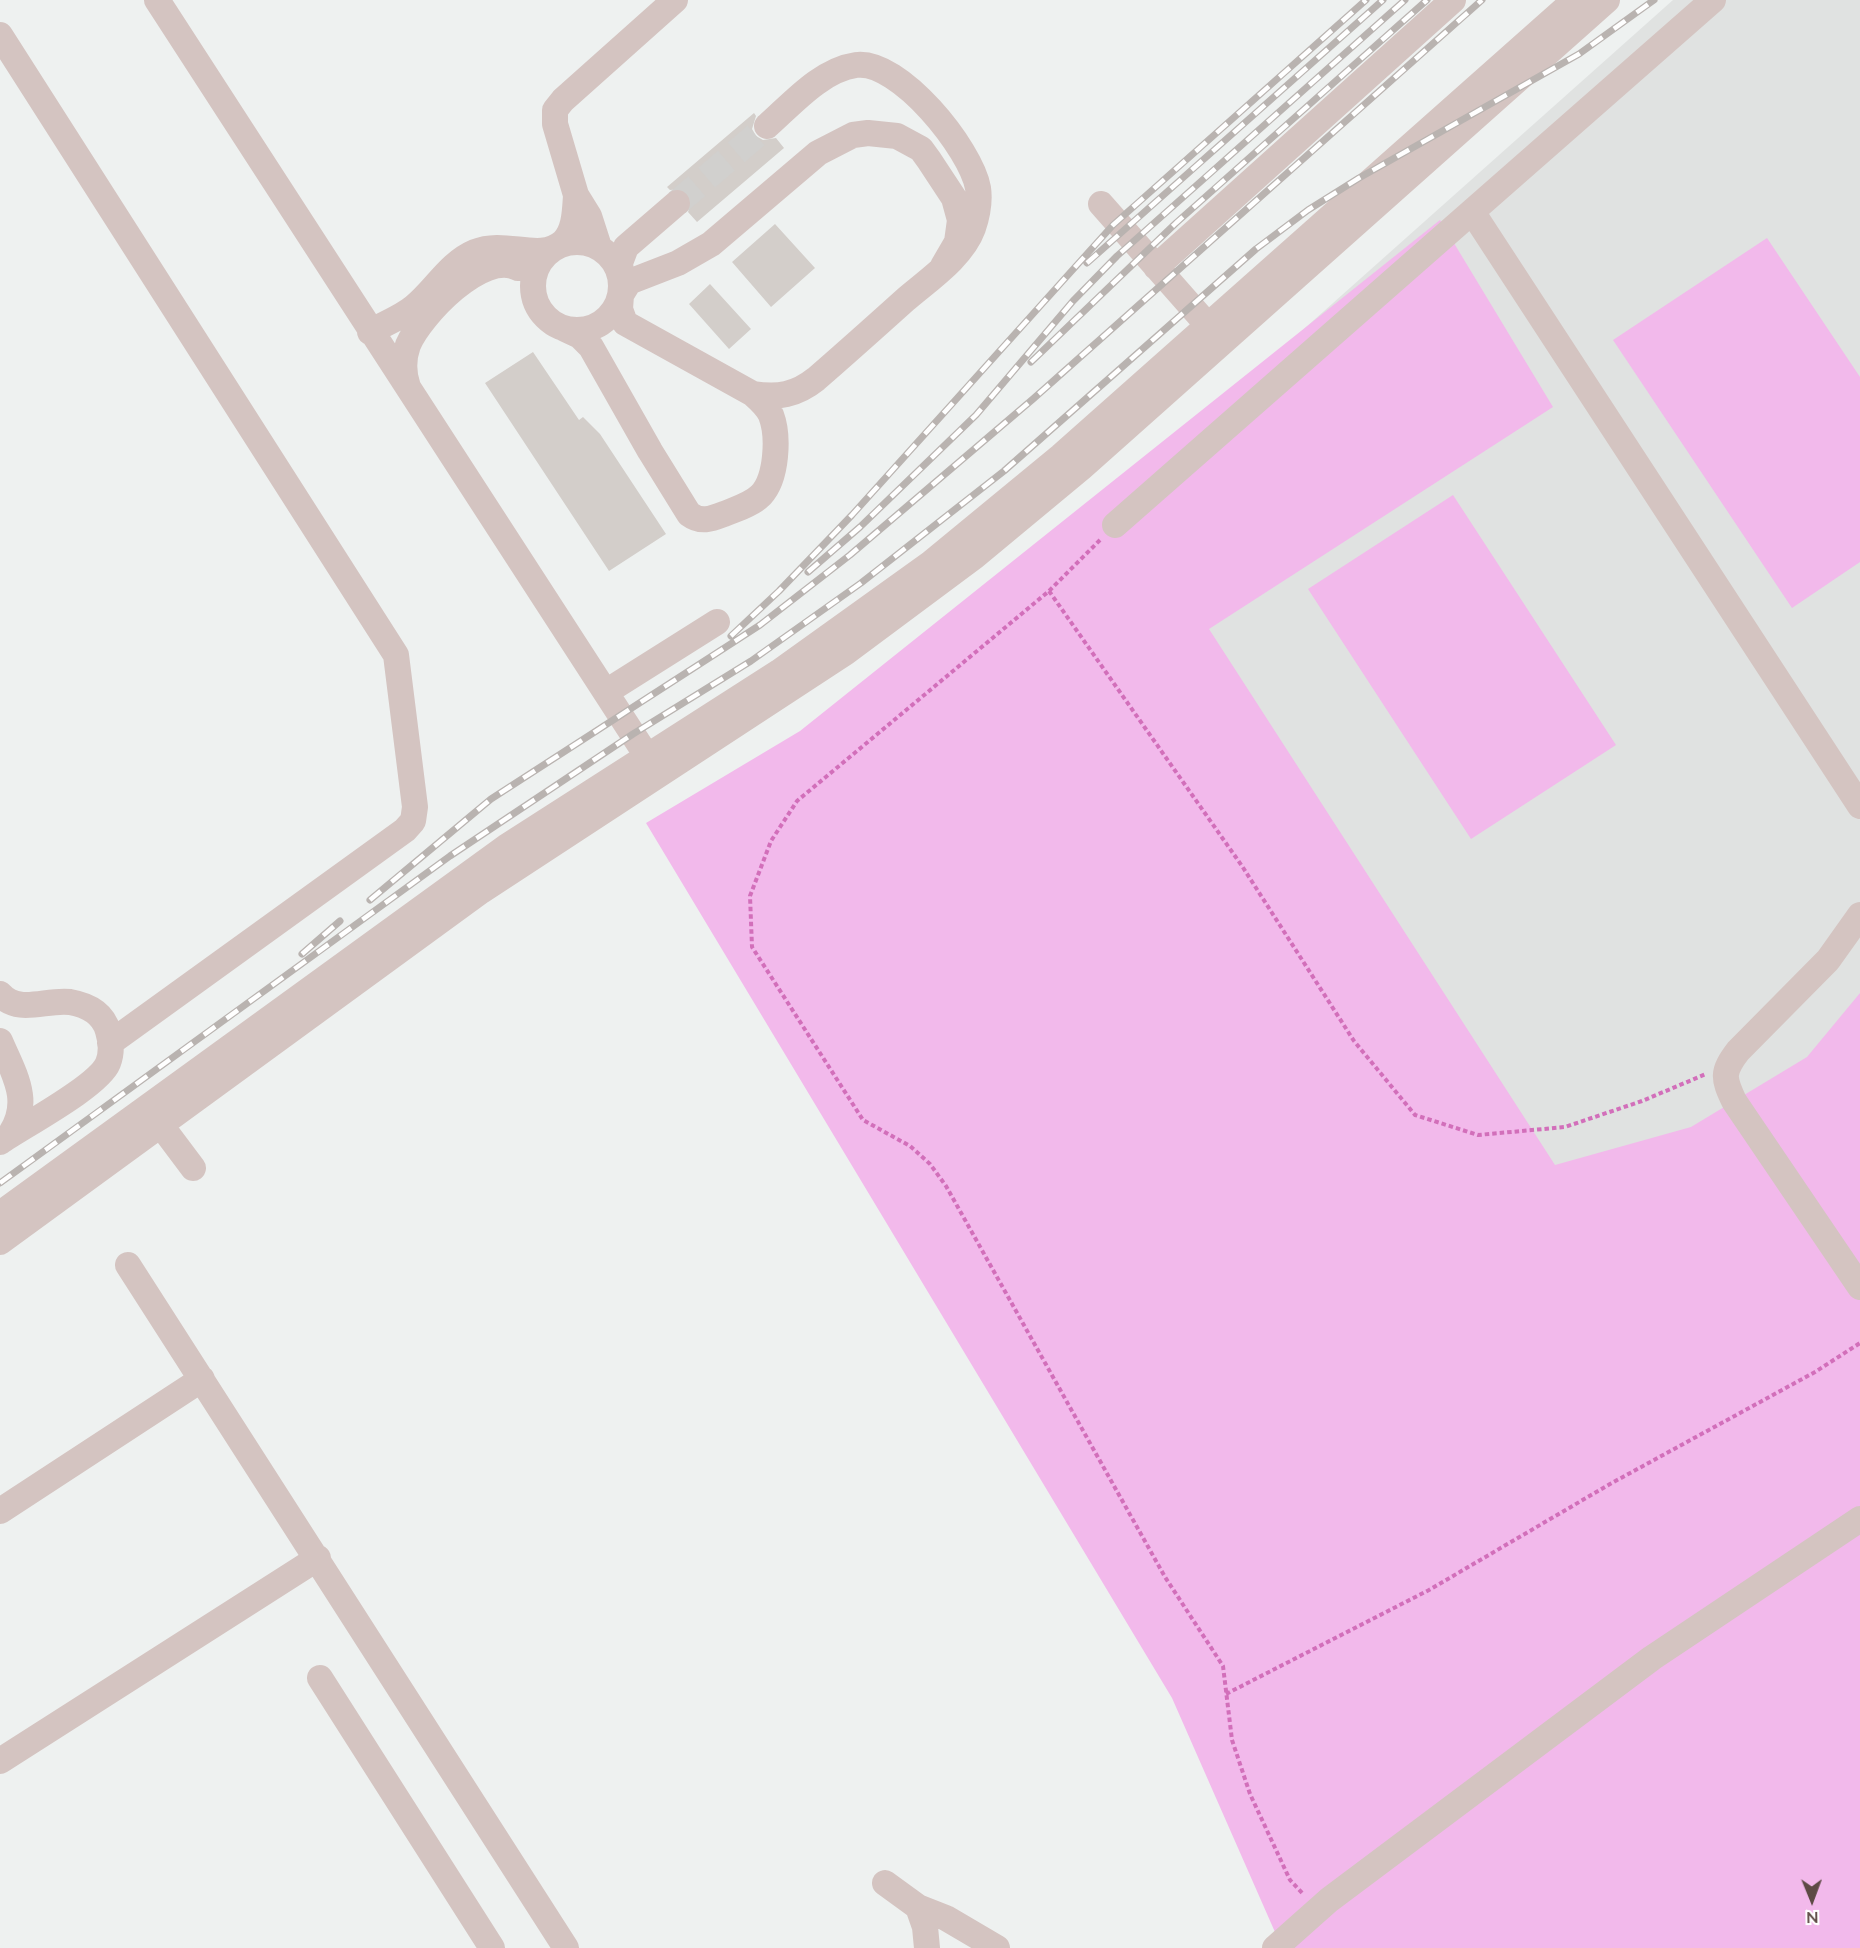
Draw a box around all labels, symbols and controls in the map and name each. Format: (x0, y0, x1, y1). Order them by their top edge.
north arrow (1782, 1870, 1842, 1930)
text: N (1806, 1909, 1819, 1928)

